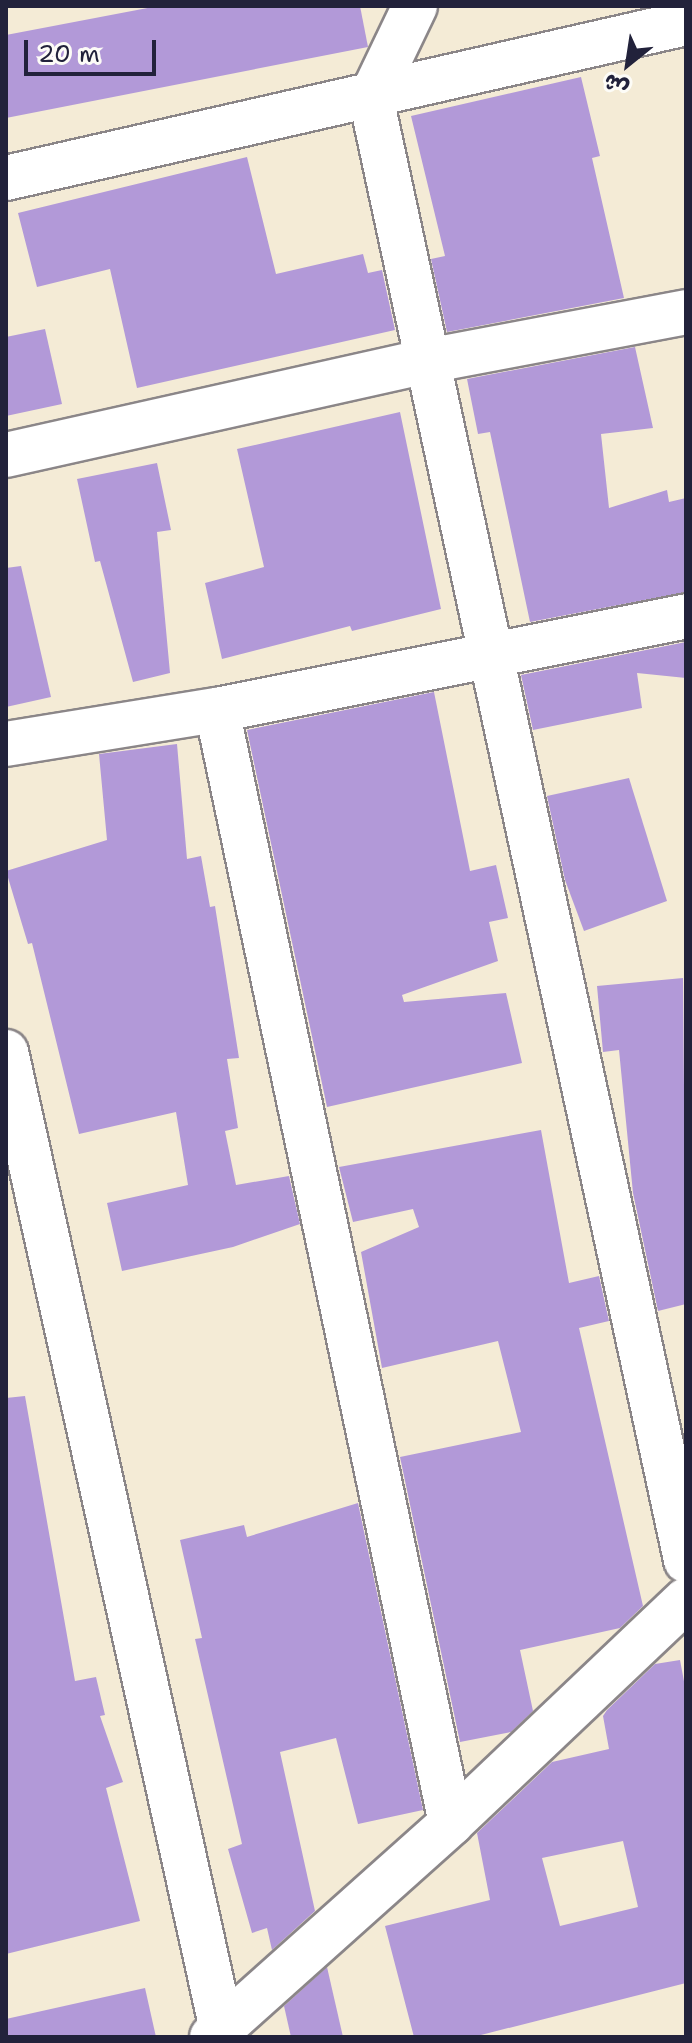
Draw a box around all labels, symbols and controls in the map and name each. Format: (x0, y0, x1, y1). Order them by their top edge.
scale bar (28, 24, 160, 74)
north arrow (588, 24, 668, 104)
text: 20 m (38, 38, 100, 70)
text: ش (598, 67, 633, 104)

